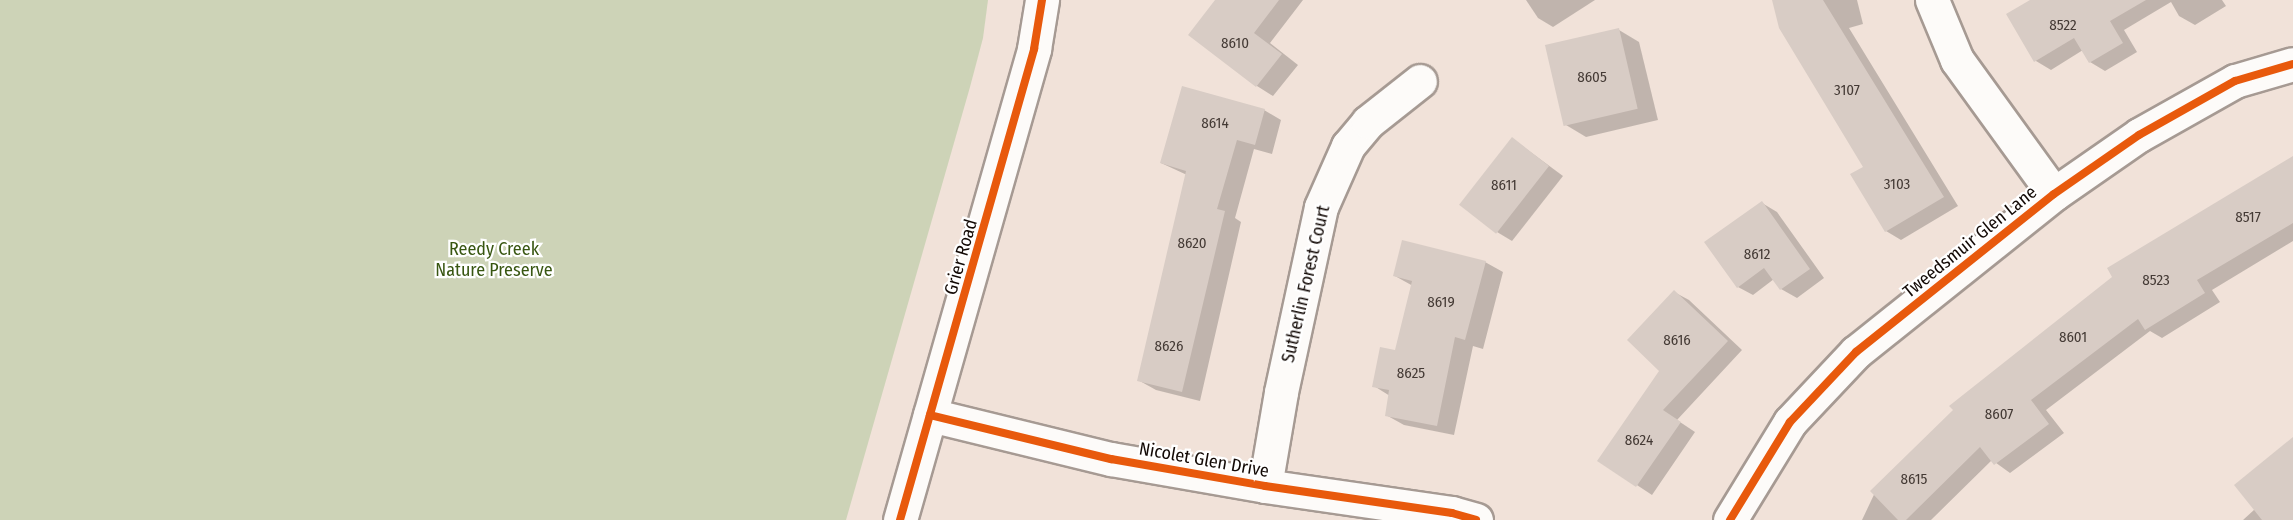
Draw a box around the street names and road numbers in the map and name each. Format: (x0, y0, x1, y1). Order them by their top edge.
street label: Tweedsmuir Glen Lane (1899, 181, 2041, 303)
street label: Sutherlin Forest Court (1277, 203, 1335, 365)
street label: Grier Road (940, 217, 982, 297)
street label: Nicolet Glen Drive (1137, 438, 1271, 482)

